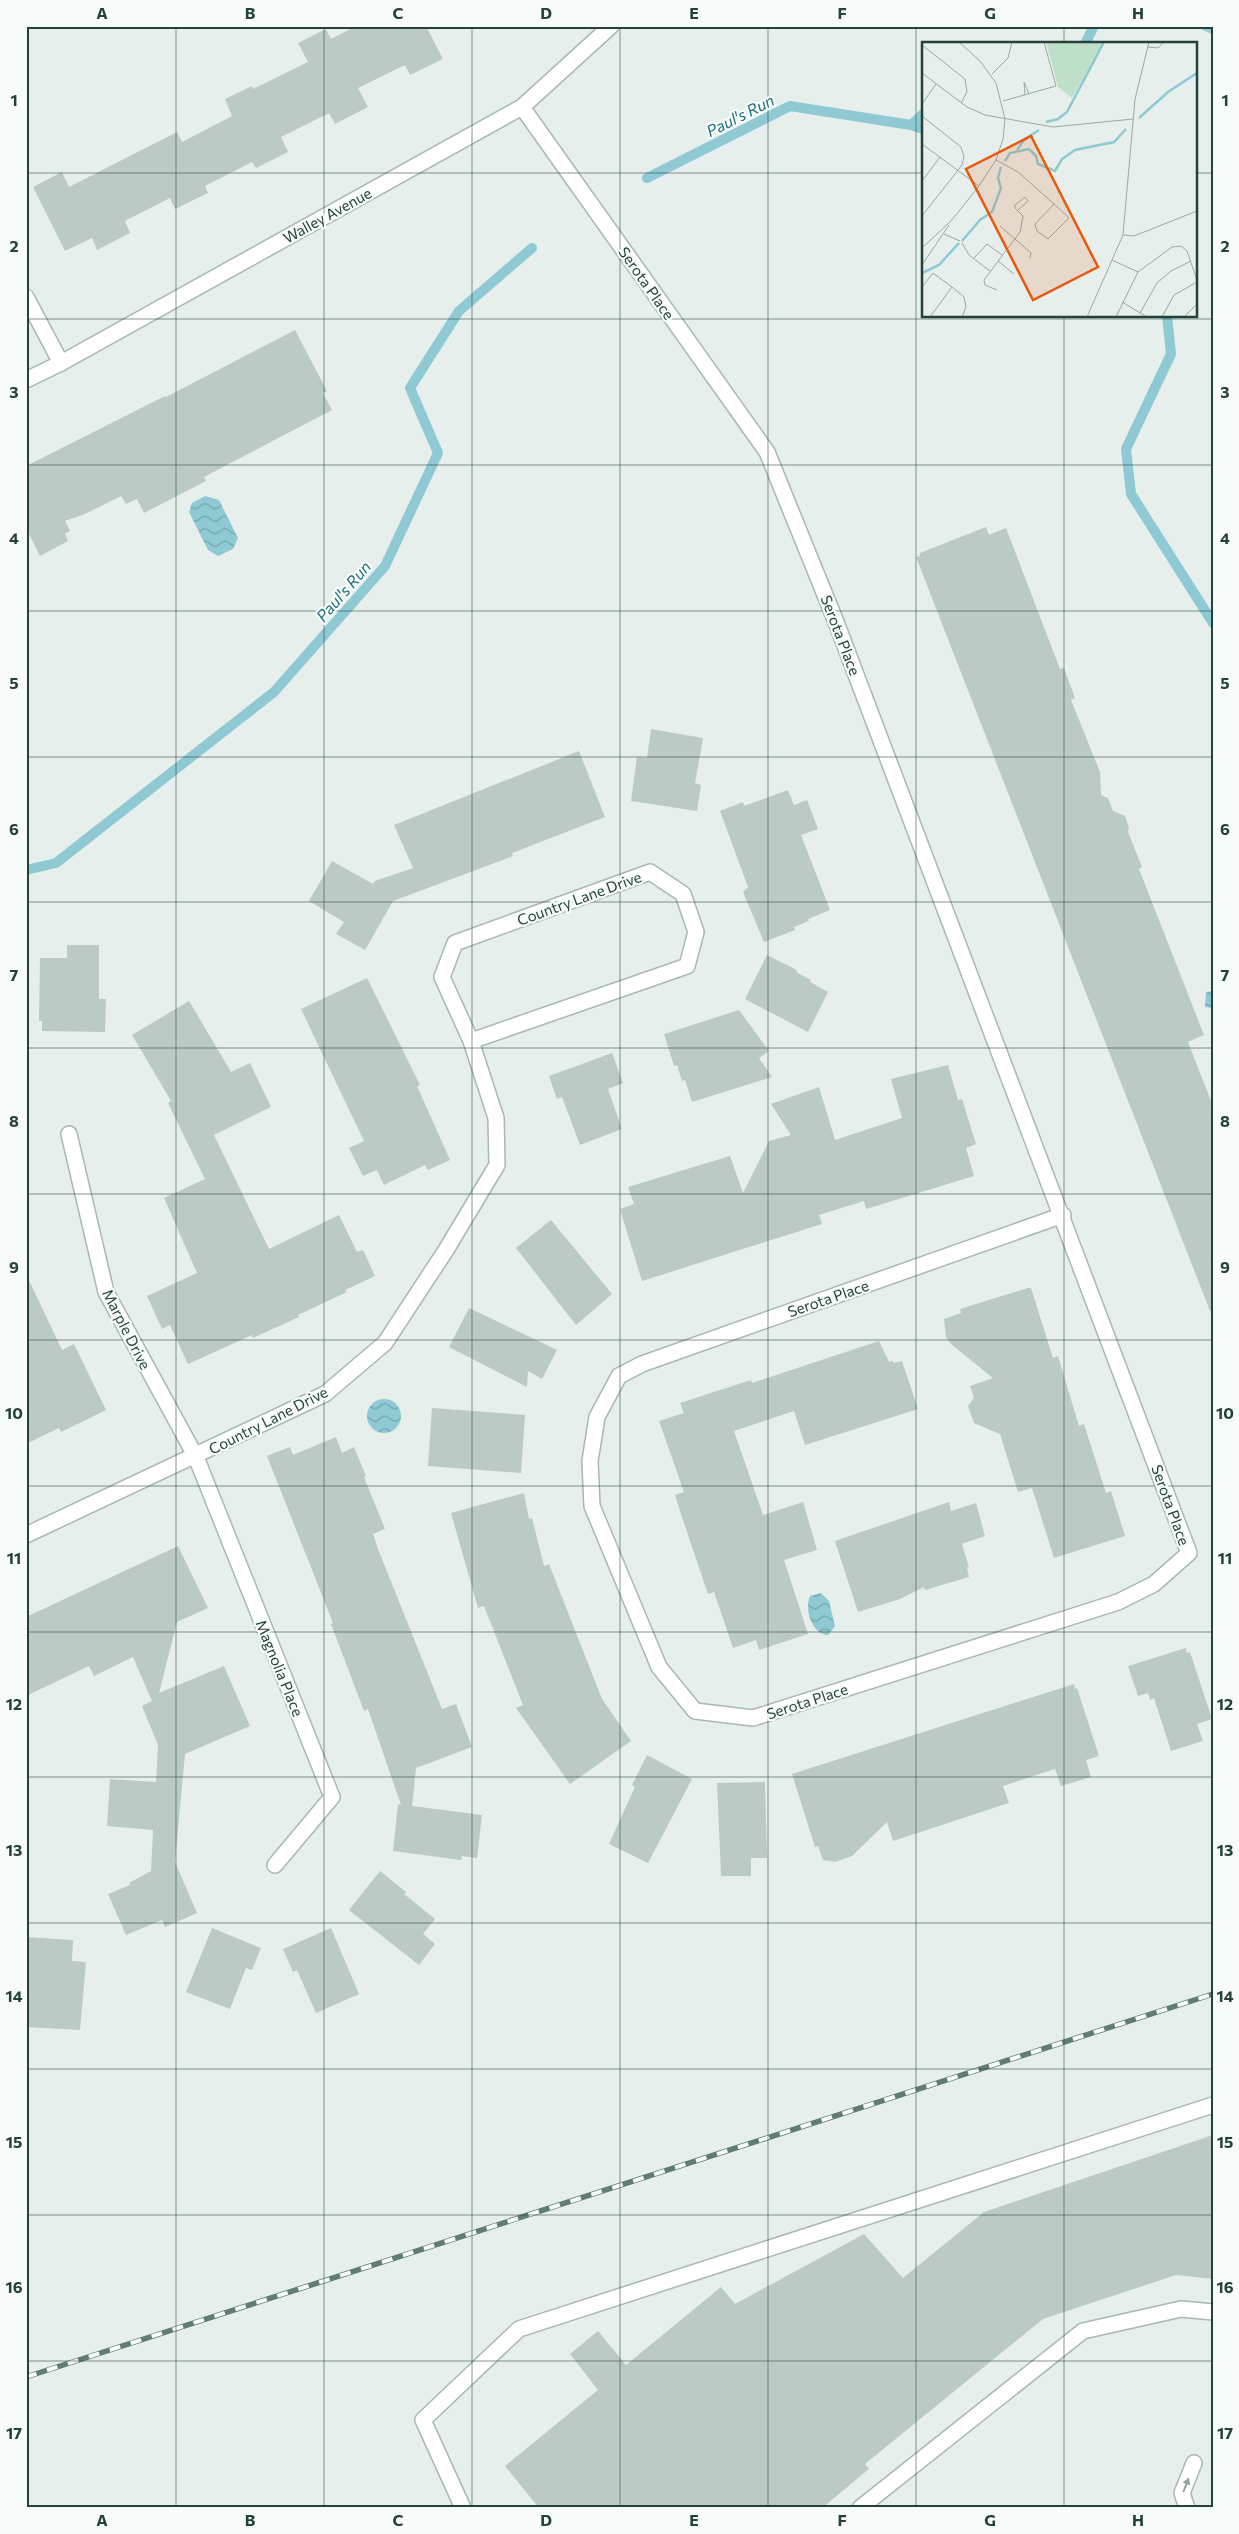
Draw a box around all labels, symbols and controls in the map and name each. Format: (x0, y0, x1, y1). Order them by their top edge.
text: A (96, 3, 108, 22)
text: B (245, 3, 256, 22)
text: C (393, 3, 404, 22)
text: D (540, 3, 552, 22)
text: E (689, 3, 699, 22)
text: F (837, 3, 847, 22)
text: G (984, 3, 996, 22)
text: H (1132, 3, 1144, 22)
inset map (922, 42, 1196, 318)
text: 1 (10, 90, 18, 109)
water label: Paul's Run (703, 90, 777, 140)
text: 1 (1221, 90, 1229, 109)
street label: Walley Avenue (280, 183, 374, 247)
text: 2 (9, 236, 19, 255)
text: 2 (1220, 236, 1230, 255)
street label: Serota Place (615, 243, 679, 323)
text: 3 (9, 382, 19, 401)
text: 3 (1220, 382, 1230, 401)
text: 4 (9, 528, 19, 547)
text: 4 (1220, 528, 1230, 547)
water label: Paul's Run (312, 557, 374, 625)
street label: Serota Place (817, 592, 865, 678)
text: 5 (9, 673, 19, 692)
text: 5 (1220, 673, 1230, 692)
text: 6 (9, 819, 19, 838)
text: 6 (1220, 819, 1230, 838)
street label: Country Lane Drive (514, 867, 644, 929)
text: 7 (10, 965, 19, 984)
text: 7 (1221, 965, 1230, 984)
text: 8 (9, 1111, 19, 1130)
text: 8 (1220, 1111, 1230, 1130)
text: 9 (9, 1257, 19, 1276)
text: 9 (1220, 1257, 1230, 1276)
street label: Serota Place (785, 1276, 871, 1320)
street label: Marple Drive (99, 1286, 155, 1372)
street label: Country Lane Drive (206, 1382, 331, 1458)
text: 10 (5, 1403, 23, 1422)
text: 10 (1216, 1403, 1234, 1422)
street label: Serota Place (1148, 1462, 1194, 1548)
text: 11 (7, 1548, 21, 1567)
text: 11 (1218, 1548, 1232, 1567)
street label: Magnolia Place (252, 1617, 308, 1719)
street label: Serota Place (764, 1679, 850, 1723)
text: 12 (6, 1694, 22, 1713)
text: 12 (1217, 1694, 1233, 1713)
text: 13 (6, 1840, 22, 1859)
text: 13 (1217, 1840, 1233, 1859)
text: 14 (5, 1986, 23, 2005)
text: 14 (1216, 1986, 1234, 2005)
text: 15 (6, 2132, 22, 2151)
text: 15 (1217, 2132, 1233, 2151)
text: 16 (5, 2277, 23, 2296)
text: 16 (1216, 2277, 1234, 2296)
text: 17 (6, 2423, 22, 2442)
text: 17 (1217, 2423, 1233, 2442)
one-way arrow (1182, 2478, 1190, 2492)
text: A (96, 2510, 108, 2529)
text: B (245, 2510, 256, 2529)
text: C (393, 2510, 404, 2529)
text: D (540, 2510, 552, 2529)
text: E (689, 2510, 699, 2529)
text: F (837, 2510, 847, 2529)
text: G (984, 2510, 996, 2529)
text: H (1132, 2510, 1144, 2529)

